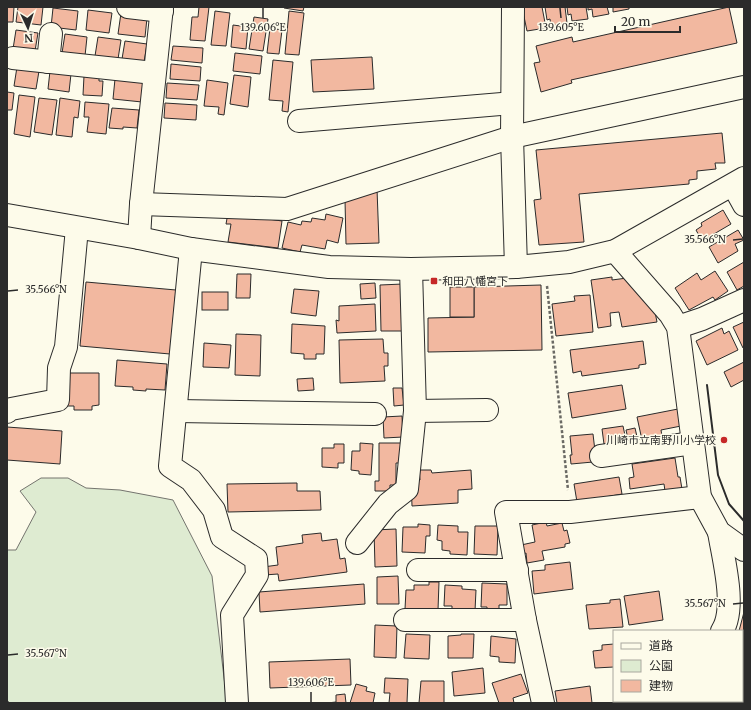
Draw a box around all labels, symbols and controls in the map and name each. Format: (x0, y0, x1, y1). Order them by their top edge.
north arrow (8, 8, 48, 48)
scale bar (615, 8, 680, 34)
text: 20 m (621, 14, 650, 29)
text: 139.606°E (240, 21, 286, 34)
text: 139.605°E (538, 21, 584, 34)
text: N (24, 31, 34, 45)
text: 35.566°N (684, 233, 726, 246)
place label: 和田八幡宮下 (442, 274, 508, 288)
marker: 和田八幡宮下 (429, 276, 439, 286)
text: 35.566°N (25, 283, 67, 296)
place label: 川崎市立南野川小学校 (606, 433, 716, 447)
marker: 川崎市立南野川小学校 (719, 435, 729, 445)
text: 35.567°N (684, 597, 726, 610)
legend (613, 630, 743, 702)
text: 道路 (649, 638, 673, 653)
text: 35.567°N (25, 647, 67, 660)
text: 公園 (649, 658, 673, 673)
text: 139.606°E (288, 676, 334, 689)
text: 建物 (649, 678, 673, 693)

